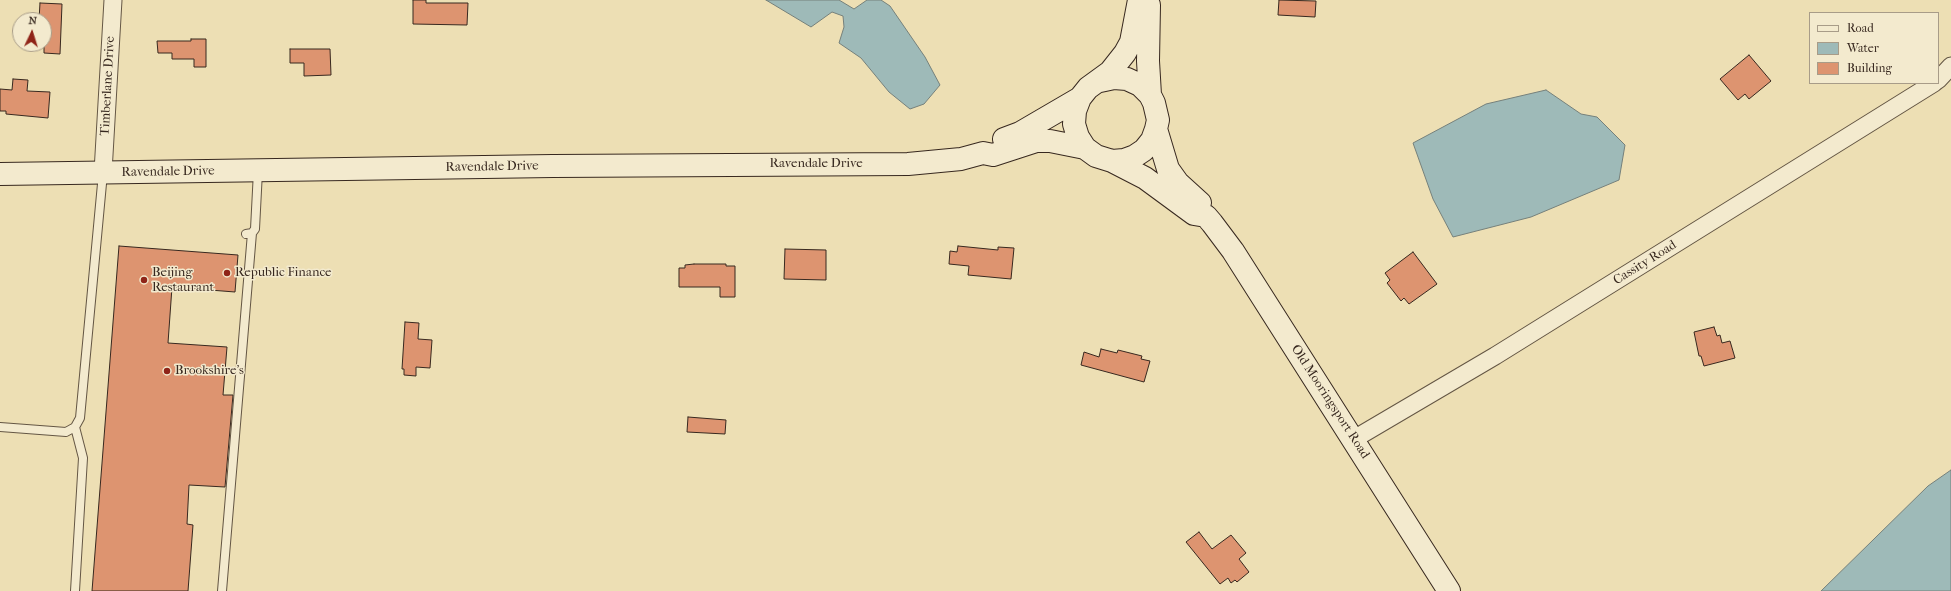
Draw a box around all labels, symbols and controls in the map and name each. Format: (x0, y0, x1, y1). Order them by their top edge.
north arrow (12, 12, 52, 52)
legend (1809, 12, 1939, 84)
text: N (28, 14, 37, 27)
text: Road (1847, 21, 1874, 35)
street label: Timberlane Drive (98, 36, 118, 136)
text: Water (1847, 41, 1879, 55)
text: Building (1847, 61, 1892, 75)
street label: Ravendale Drive (769, 156, 863, 172)
street label: Ravendale Drive (445, 158, 539, 176)
street label: Ravendale Drive (121, 163, 215, 181)
street label: Cassity Road (1611, 237, 1679, 289)
place label: Beijing Restaurant (152, 265, 214, 296)
place label: Republic Finance (235, 265, 332, 281)
marker: Republic Finance (222, 268, 232, 278)
marker: Beijing Restaurant (139, 275, 149, 285)
street label: Old Mooringsport Road (1287, 342, 1373, 462)
place label: Brookshire's (175, 363, 244, 379)
marker: Brookshire's (162, 366, 172, 376)

